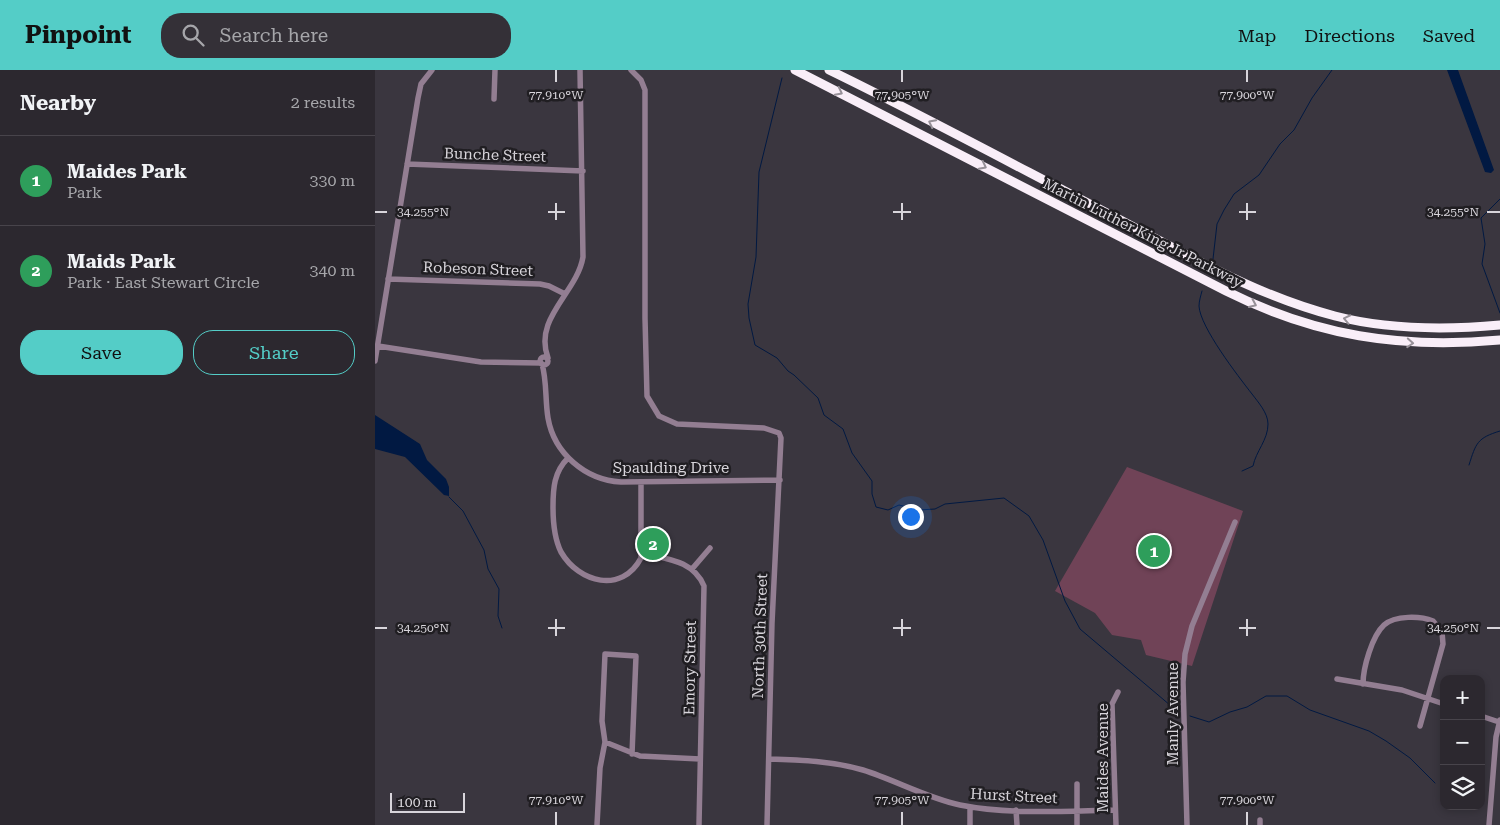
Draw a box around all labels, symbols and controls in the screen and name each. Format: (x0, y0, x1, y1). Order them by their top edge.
search box (161, 13, 511, 58)
text: Pinpoint (25, 21, 131, 49)
icon: search (179, 21, 207, 49)
text: Search here (219, 24, 328, 47)
text: Map (1238, 25, 1276, 46)
text: Directions (1304, 25, 1395, 46)
text: Saved (1423, 25, 1475, 46)
one-way arrow (834, 86, 843, 96)
text: 77.910°W (529, 88, 584, 102)
text: 77.905°W (875, 88, 930, 102)
text: 77.900°W (1220, 88, 1275, 102)
text: Nearby (20, 91, 96, 115)
text: 2 results (291, 93, 355, 112)
one-way arrow (928, 119, 937, 129)
street label: Bunche Street (444, 144, 547, 166)
text: Maides Park (67, 160, 187, 183)
one-way arrow (978, 160, 987, 170)
text: 1 (32, 171, 40, 190)
text: 330 m (309, 171, 355, 190)
street label: Martin Luther King Jr Parkway (1040, 175, 1246, 292)
text: Park (67, 183, 102, 202)
text: 34.255°N (397, 205, 449, 219)
text: 34.255°N (1427, 205, 1479, 219)
text: Maids Park (67, 250, 176, 273)
street label: Robeson Street (423, 258, 534, 280)
text: 2 (32, 261, 40, 280)
text: 340 m (309, 261, 355, 280)
text: Park · East Stewart Circle (67, 273, 260, 292)
one-way arrow (1248, 298, 1257, 308)
one-way arrow (1343, 314, 1351, 325)
button: Save (20, 330, 183, 375)
button: Share (193, 330, 355, 375)
one-way arrow (1406, 337, 1414, 348)
street label: Spaulding Drive (613, 459, 729, 477)
your location (898, 504, 924, 530)
pin: 2 (637, 525, 669, 563)
pin: 1 (1138, 532, 1170, 570)
street label: North 30th Street (749, 573, 771, 699)
street label: Emory Street (680, 620, 700, 715)
text: 34.250°N (397, 621, 449, 635)
text: 34.250°N (1427, 621, 1479, 635)
street label: Manly Avenue (1164, 663, 1182, 765)
map controls (1440, 675, 1485, 810)
button: + (1440, 675, 1485, 720)
street label: Maides Avenue (1094, 703, 1112, 813)
button: − (1440, 720, 1485, 765)
button: layers (1440, 765, 1485, 810)
street label: Hurst Street (970, 785, 1059, 807)
scale bar (390, 790, 465, 813)
text: 77.910°W (529, 793, 584, 807)
text: 77.905°W (875, 793, 930, 807)
text: 77.900°W (1220, 793, 1275, 807)
text: 100 m (397, 794, 437, 810)

